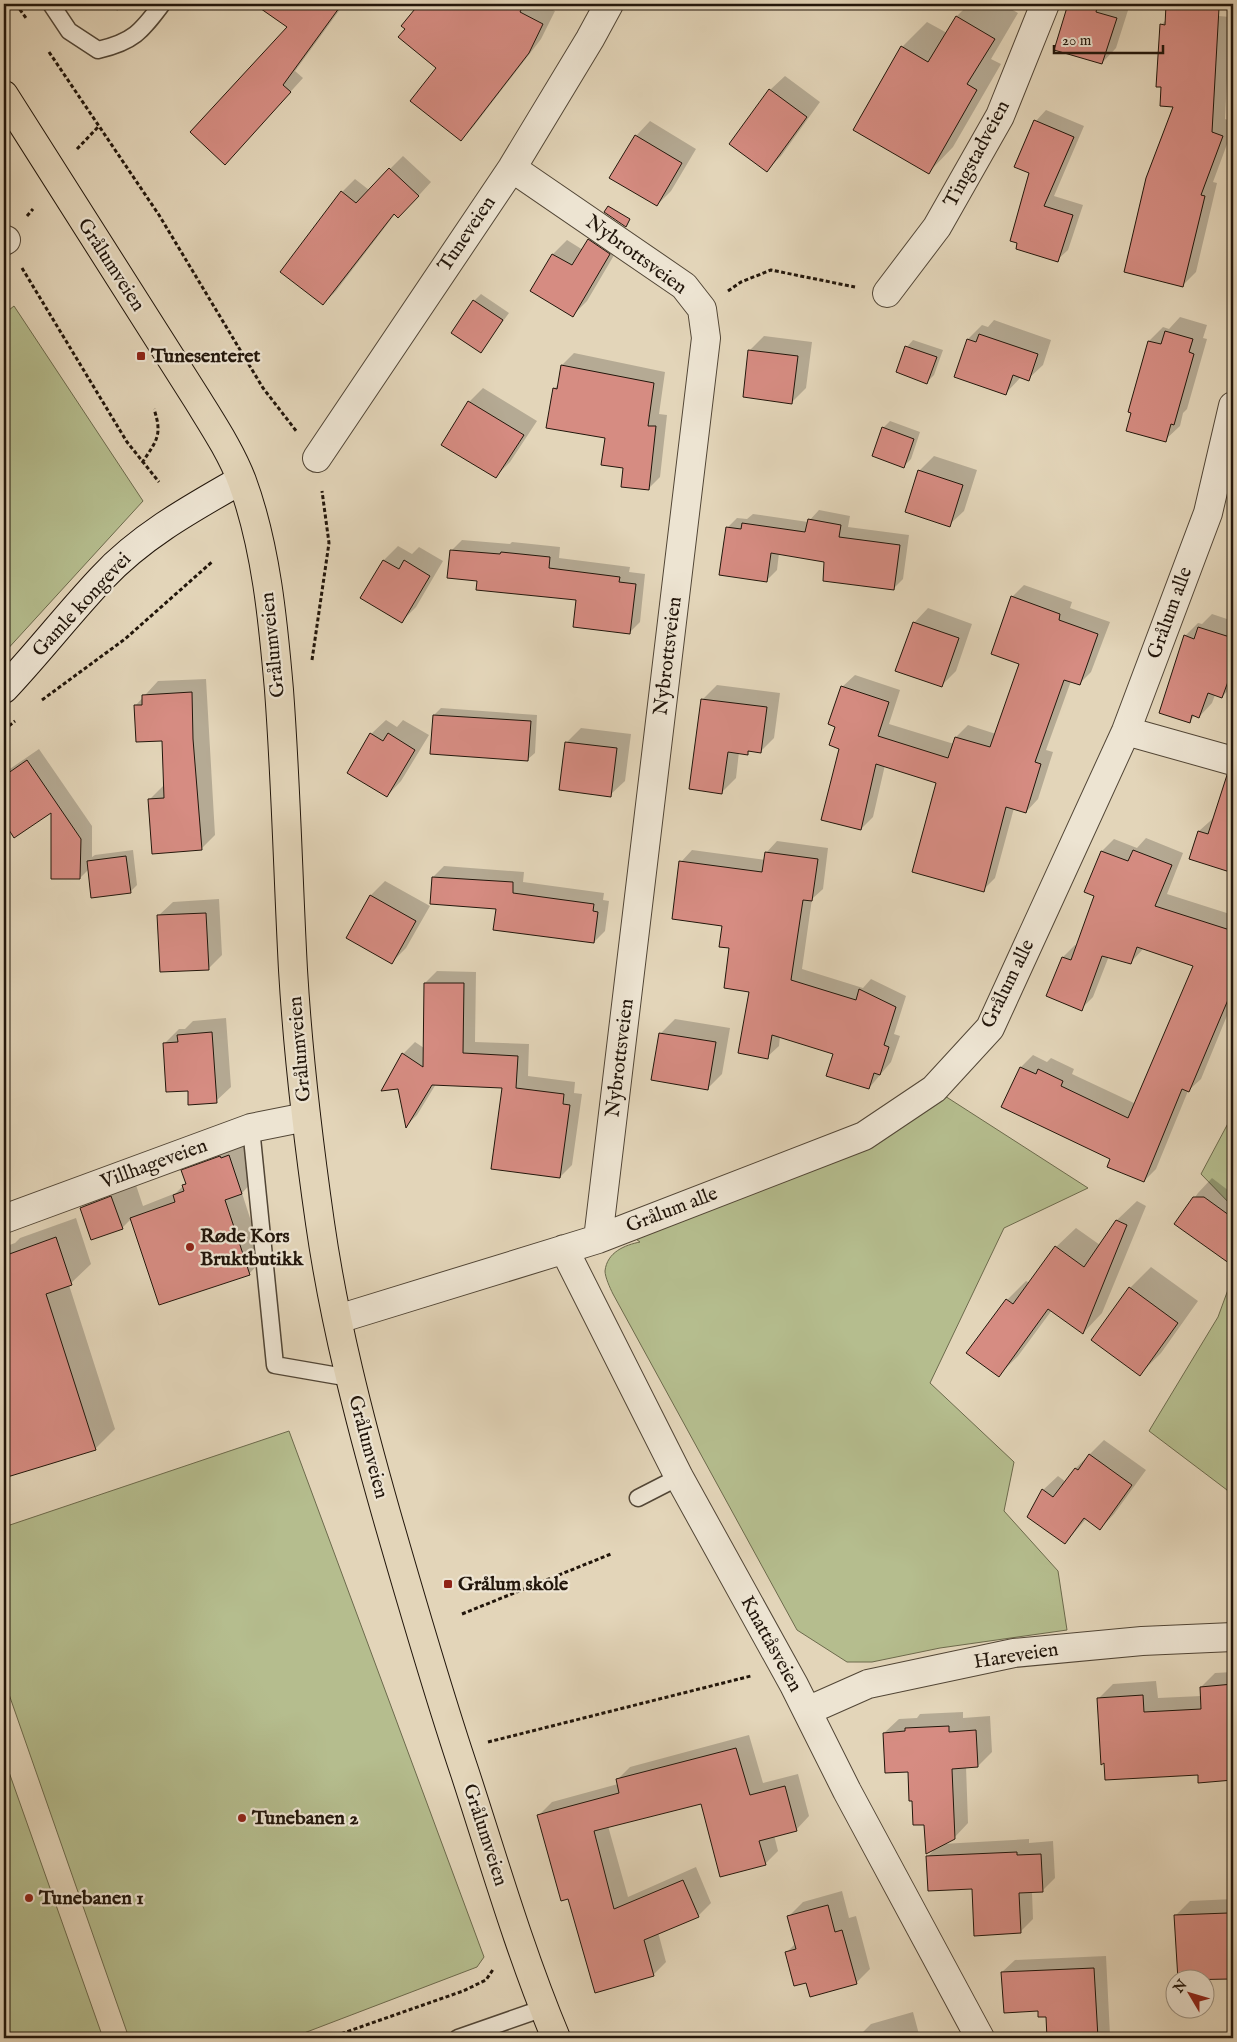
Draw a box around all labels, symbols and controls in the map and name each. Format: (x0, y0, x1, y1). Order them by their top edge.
scale bar (1054, 22, 1163, 54)
text: 20 m (1062, 31, 1092, 50)
street label: Tingstadveien (938, 96, 1016, 212)
street label: Tuneveien (433, 191, 502, 277)
street label: Nybrottsveien (580, 210, 692, 300)
street label: Grålumveien (72, 214, 151, 316)
place label: Tunesenteret (150, 344, 260, 369)
marker: Tunesenteret (135, 350, 147, 362)
street label: Gamle kongevei (27, 547, 137, 663)
street label: Grålum alle (1142, 564, 1198, 662)
street label: Grålumveien (255, 591, 291, 699)
street label: Nybrottsveien (648, 595, 688, 717)
street label: Grålum alle (976, 935, 1040, 1033)
street label: Grålumveien (283, 995, 317, 1103)
street label: Nybrottsveien (600, 997, 640, 1119)
street label: Villhageveien (96, 1133, 211, 1195)
street label: Grålum alle (623, 1181, 721, 1239)
place label: Røde Kors Bruktbutikk (200, 1224, 304, 1272)
marker: Røde Kors Bruktbutikk (184, 1241, 196, 1253)
street label: Grålumveien (342, 1393, 394, 1502)
place label: Grålum skole (458, 1572, 569, 1597)
marker: Grålum skole (442, 1578, 454, 1590)
street label: Knattåsveien (734, 1591, 808, 1697)
street label: Hareveien (972, 1637, 1060, 1675)
street label: Grålumveien (457, 1781, 513, 1890)
place label: Tunebanen 2 (251, 1806, 359, 1831)
marker: Tunebanen 2 (236, 1812, 248, 1824)
place label: Tunebanen 1 (38, 1886, 144, 1911)
marker: Tunebanen 1 (23, 1892, 35, 1904)
north arrow (1164, 1970, 1214, 2020)
text: N (1169, 1976, 1191, 1998)

